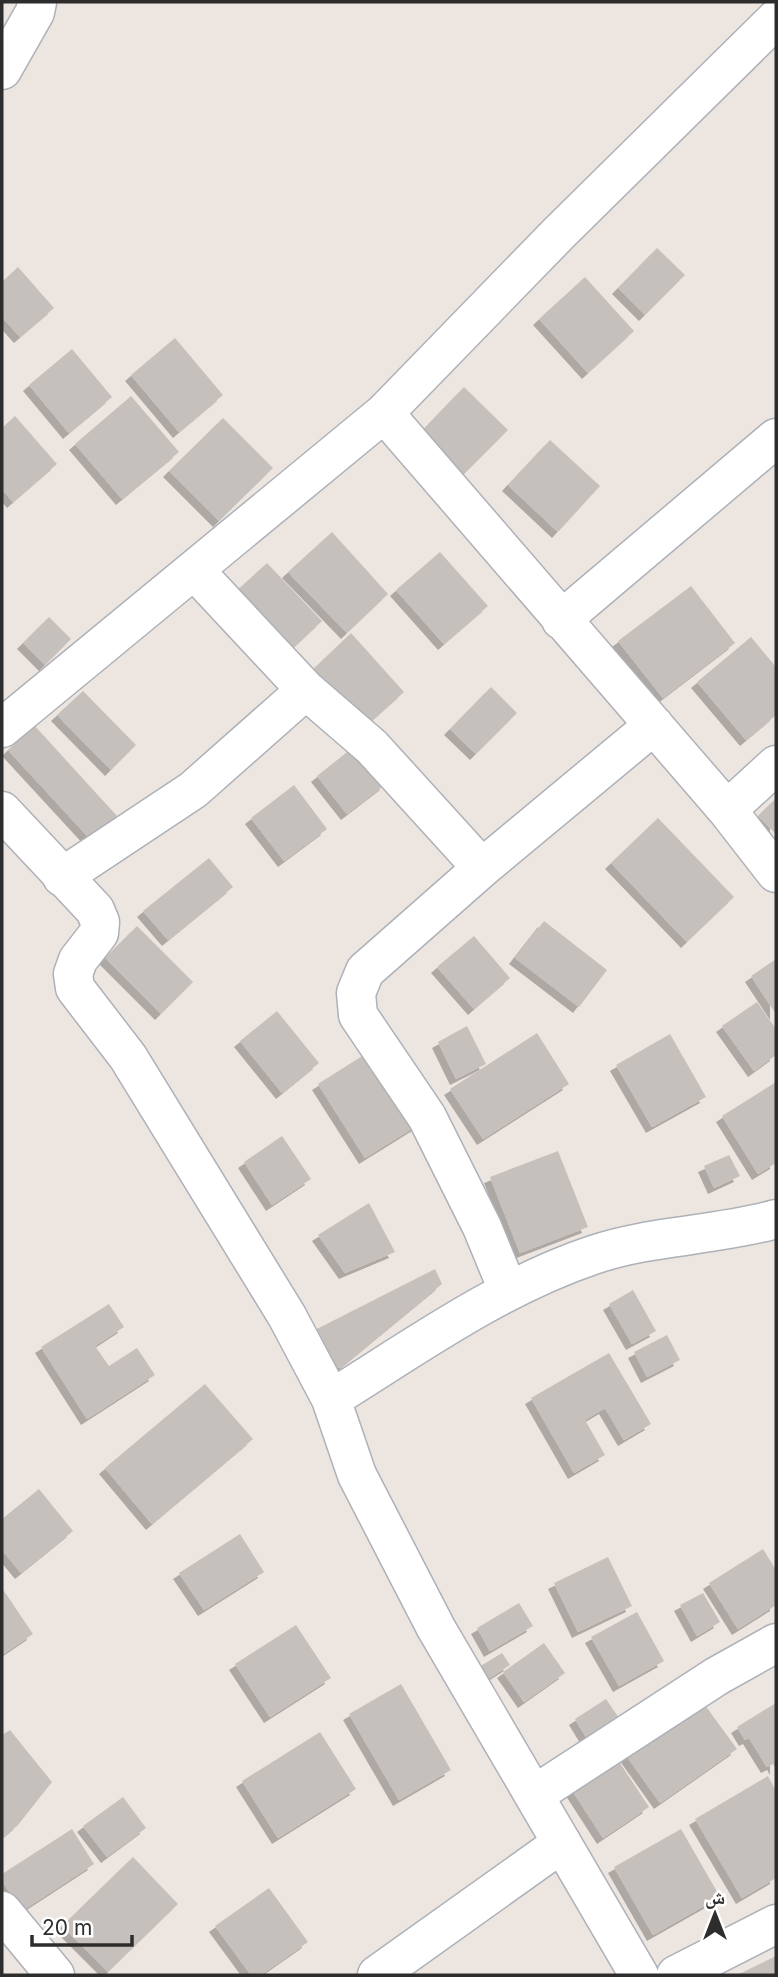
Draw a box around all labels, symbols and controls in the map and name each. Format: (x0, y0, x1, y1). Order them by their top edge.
north arrow (680, 1879, 750, 1949)
text: ش (705, 1886, 725, 1909)
scale bar (32, 1904, 131, 1948)
text: 20 m (42, 1915, 92, 1940)

